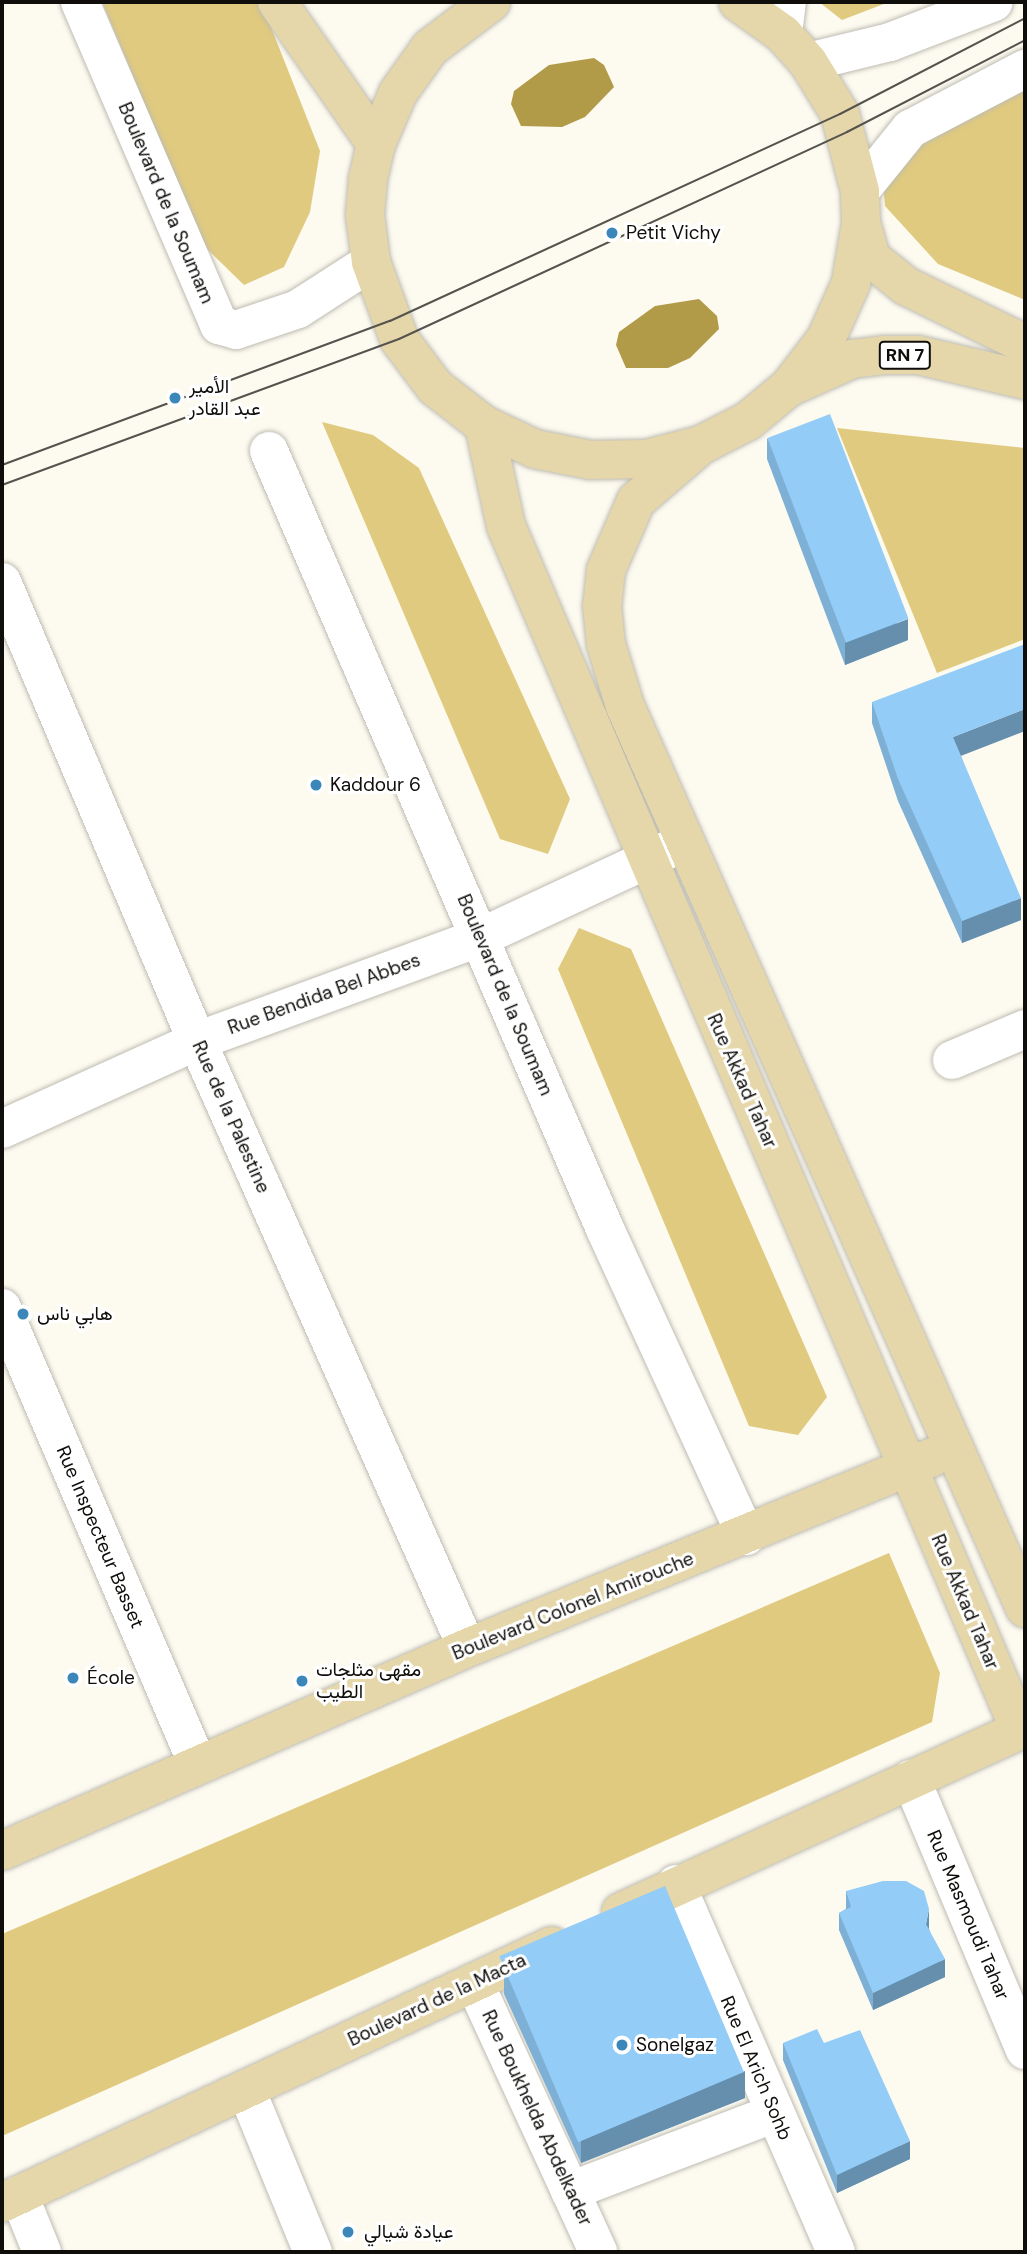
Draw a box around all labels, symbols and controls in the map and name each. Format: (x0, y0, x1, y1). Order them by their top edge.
street label: Boulevard de la Soumam (113, 99, 219, 307)
place label: Petit Vichy (626, 222, 721, 244)
marker: Petit Vichy (604, 225, 620, 241)
road number: RN 7 (879, 340, 931, 370)
place label: الأمير عبد القادر (189, 376, 261, 420)
marker: الأمير عبد القادر (167, 390, 183, 406)
place label: Kaddour 6 (330, 774, 421, 796)
marker: Kaddour 6 (308, 777, 324, 793)
street label: Boulevard de la Soumam (452, 891, 558, 1099)
street label: Rue Bendida Bel Abbes (225, 949, 423, 1039)
street label: Rue Akkad Tahar (702, 1010, 782, 1152)
street label: Rue de la Palestine (187, 1037, 275, 1197)
place label: هابي ناس (37, 1303, 113, 1325)
marker: هابي ناس (15, 1306, 31, 1322)
street label: Rue Inspecteur Basset (51, 1442, 149, 1632)
street label: Rue Akkad Tahar (926, 1531, 1004, 1673)
street label: Boulevard Colonel Amirouche (449, 1547, 697, 1665)
place label: مقهى مثلجات الطيب (316, 1659, 421, 1703)
place label: École (87, 1667, 135, 1689)
marker: École (65, 1670, 81, 1686)
marker: مقهى مثلجات الطيب (294, 1673, 310, 1689)
street label: Rue Masmoudi Tahar (922, 1827, 1014, 2003)
street label: Boulevard de la Macta (344, 1949, 530, 2051)
street label: Rue El Arich Sohb (715, 1993, 797, 2143)
street label: Rue Boukhelda Abdelkader (477, 2006, 597, 2230)
place label: Sonelgaz (636, 2034, 714, 2056)
marker: Sonelgaz (614, 2037, 630, 2053)
place label: عيادة شيالي (364, 2221, 453, 2243)
marker: عيادة شيالي (338, 2222, 358, 2242)

